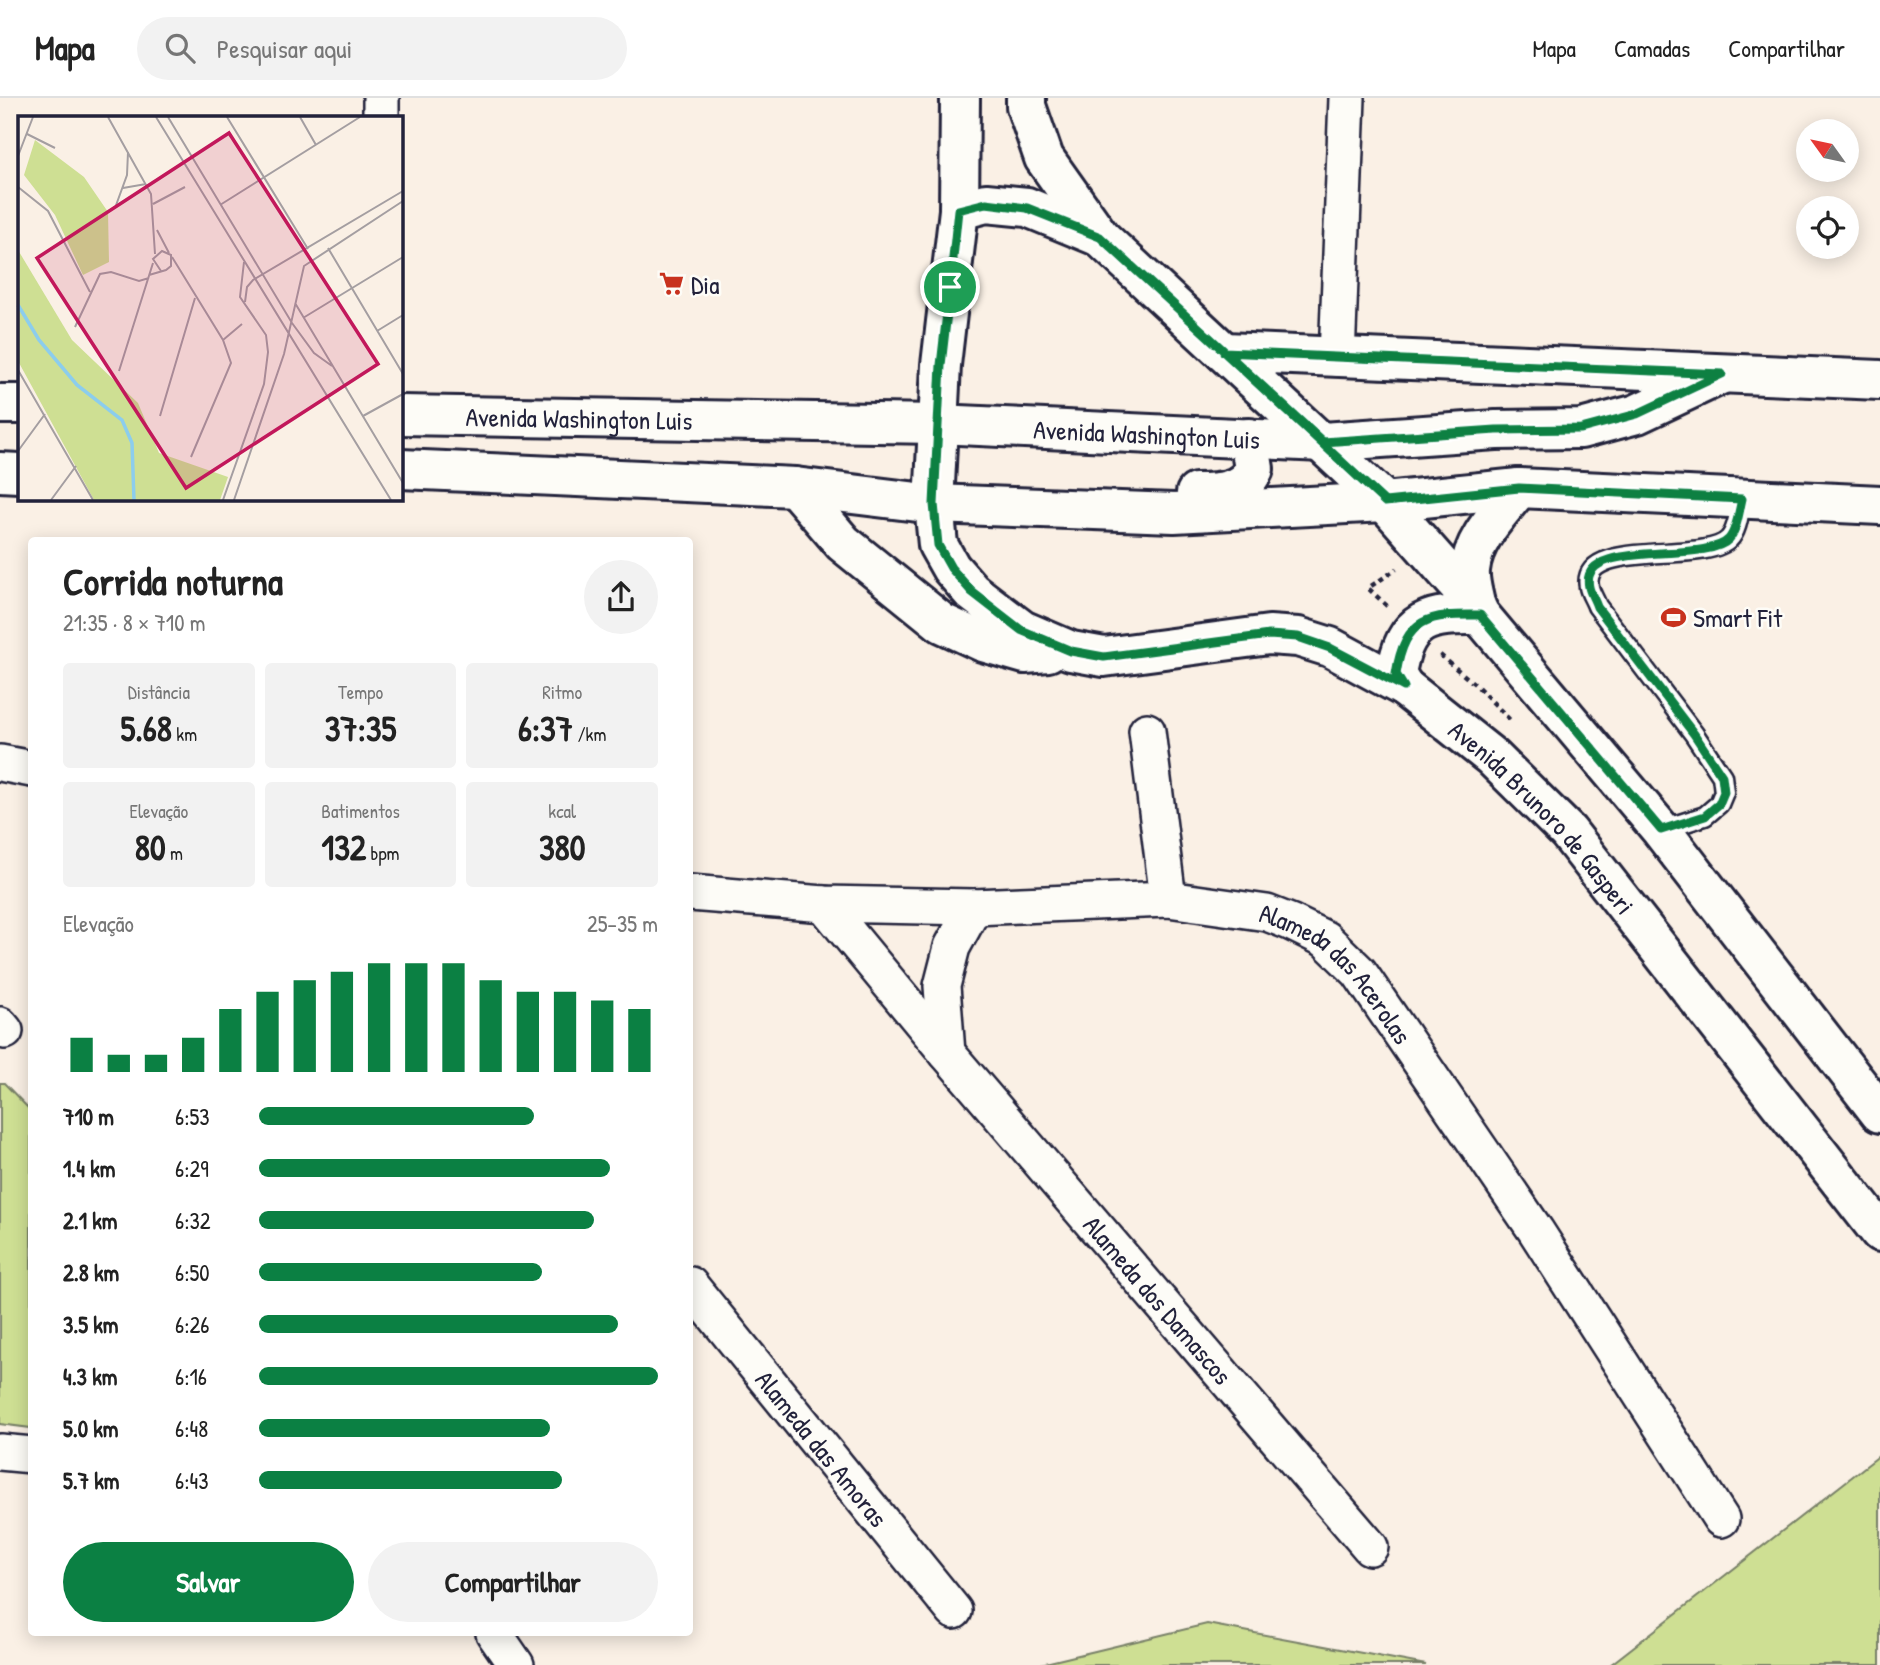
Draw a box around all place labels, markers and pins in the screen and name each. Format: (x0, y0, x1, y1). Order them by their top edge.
pin (920, 257, 980, 317)
place label: Dia (691, 267, 719, 302)
supermarket icon: Dia (657, 270, 685, 298)
place label: Smart Fit (1693, 600, 1783, 635)
sports icon: Smart Fit (1659, 603, 1687, 631)

